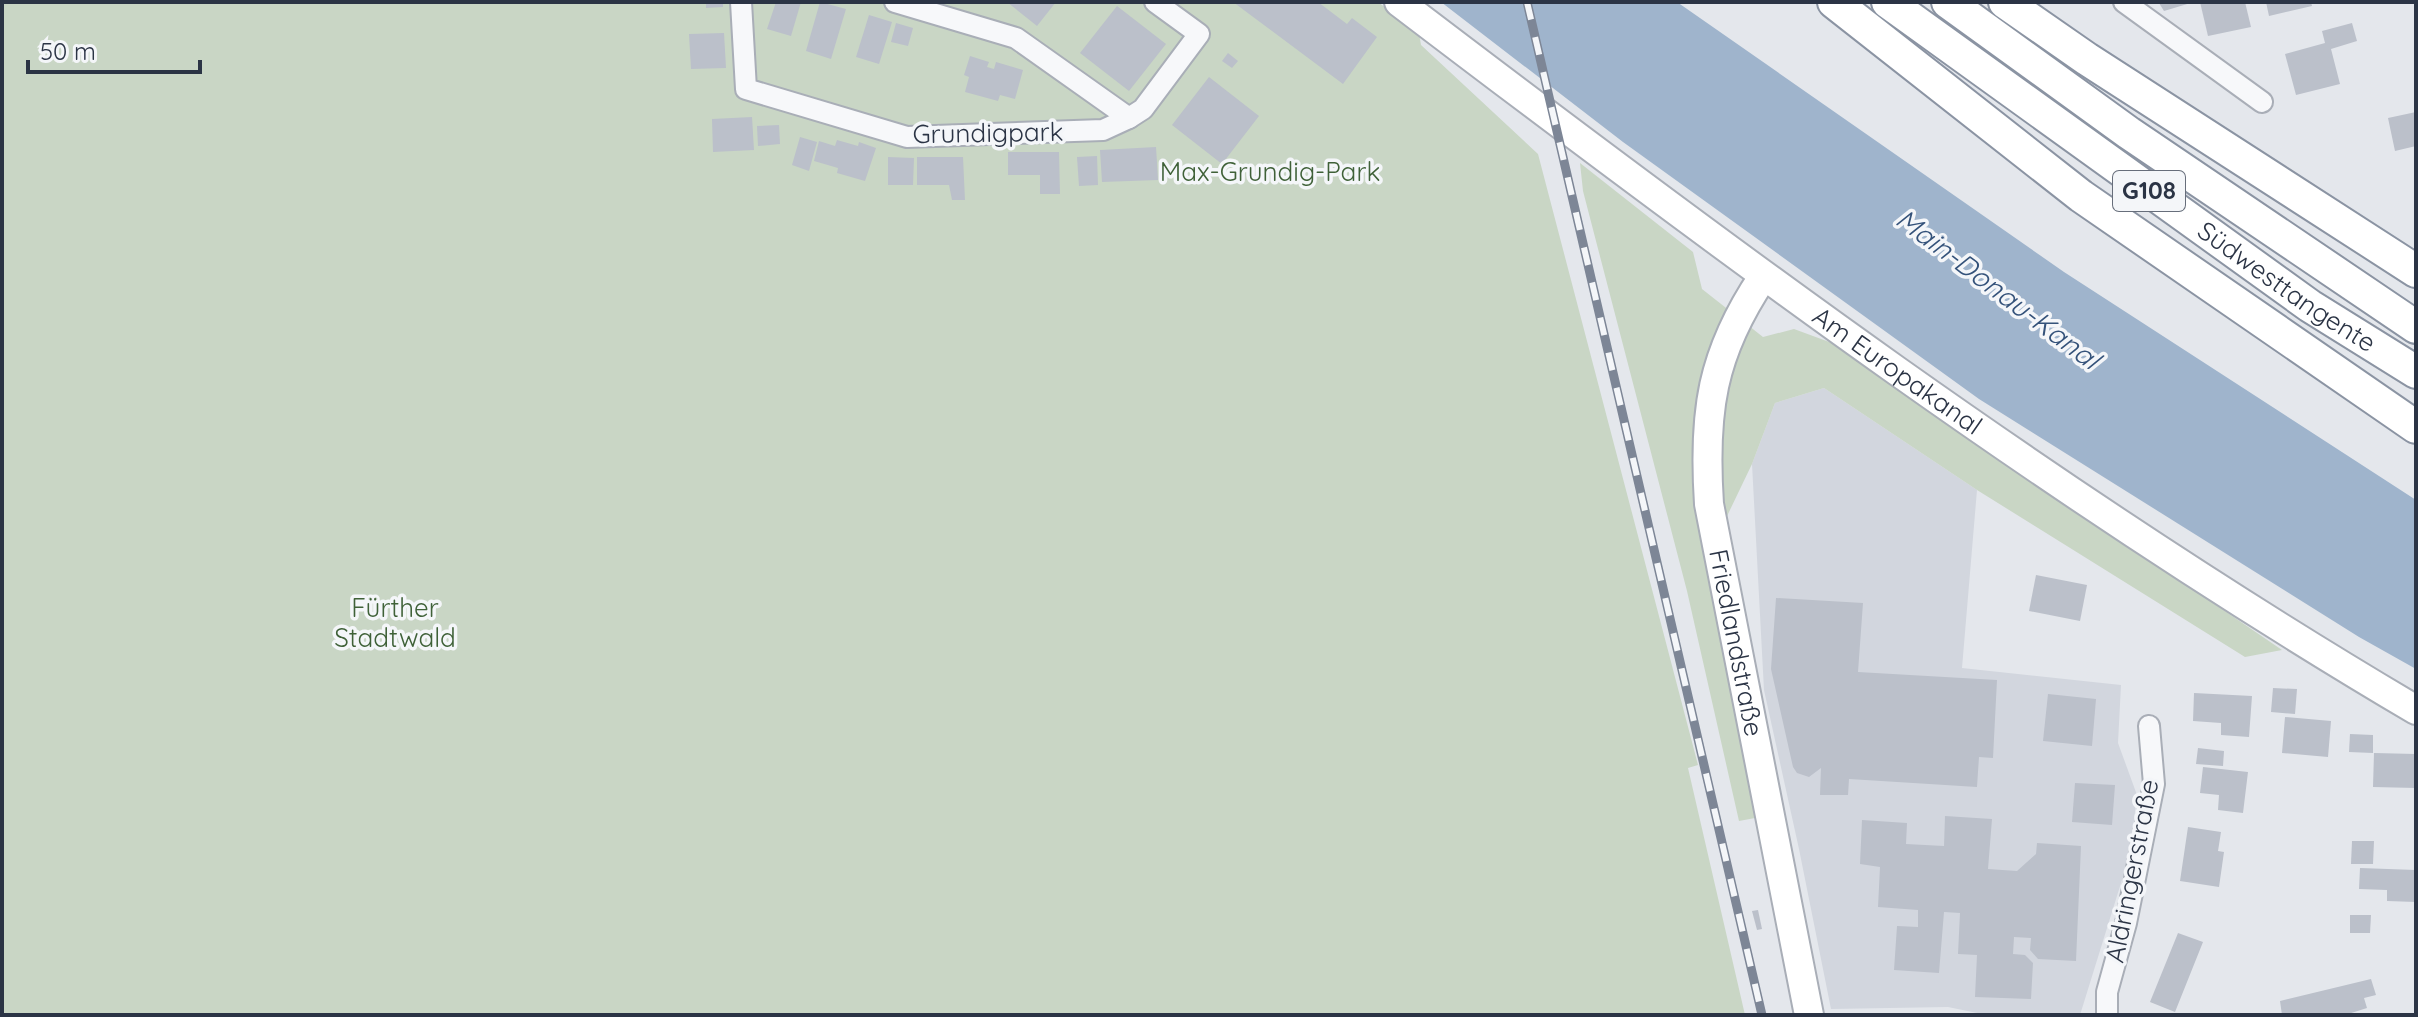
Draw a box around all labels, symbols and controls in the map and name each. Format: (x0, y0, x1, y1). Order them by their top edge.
scale bar (28, 24, 200, 74)
text: 50 m (40, 36, 96, 66)
street label: Grundigpark (912, 115, 1064, 150)
park label: Max-Grundig-Park (1160, 155, 1380, 188)
road number: G108 (2113, 171, 2185, 211)
water label: Main-Donau-Kanal (1890, 201, 2110, 379)
street label: Südwesttangente (2191, 214, 2382, 359)
street label: Am Europakanal (1806, 299, 1989, 442)
street label: Friedlandstraße (1702, 546, 1771, 739)
park label: Fürther Stadtwald (334, 591, 456, 654)
street label: Aldringerstraße (2098, 776, 2165, 965)

